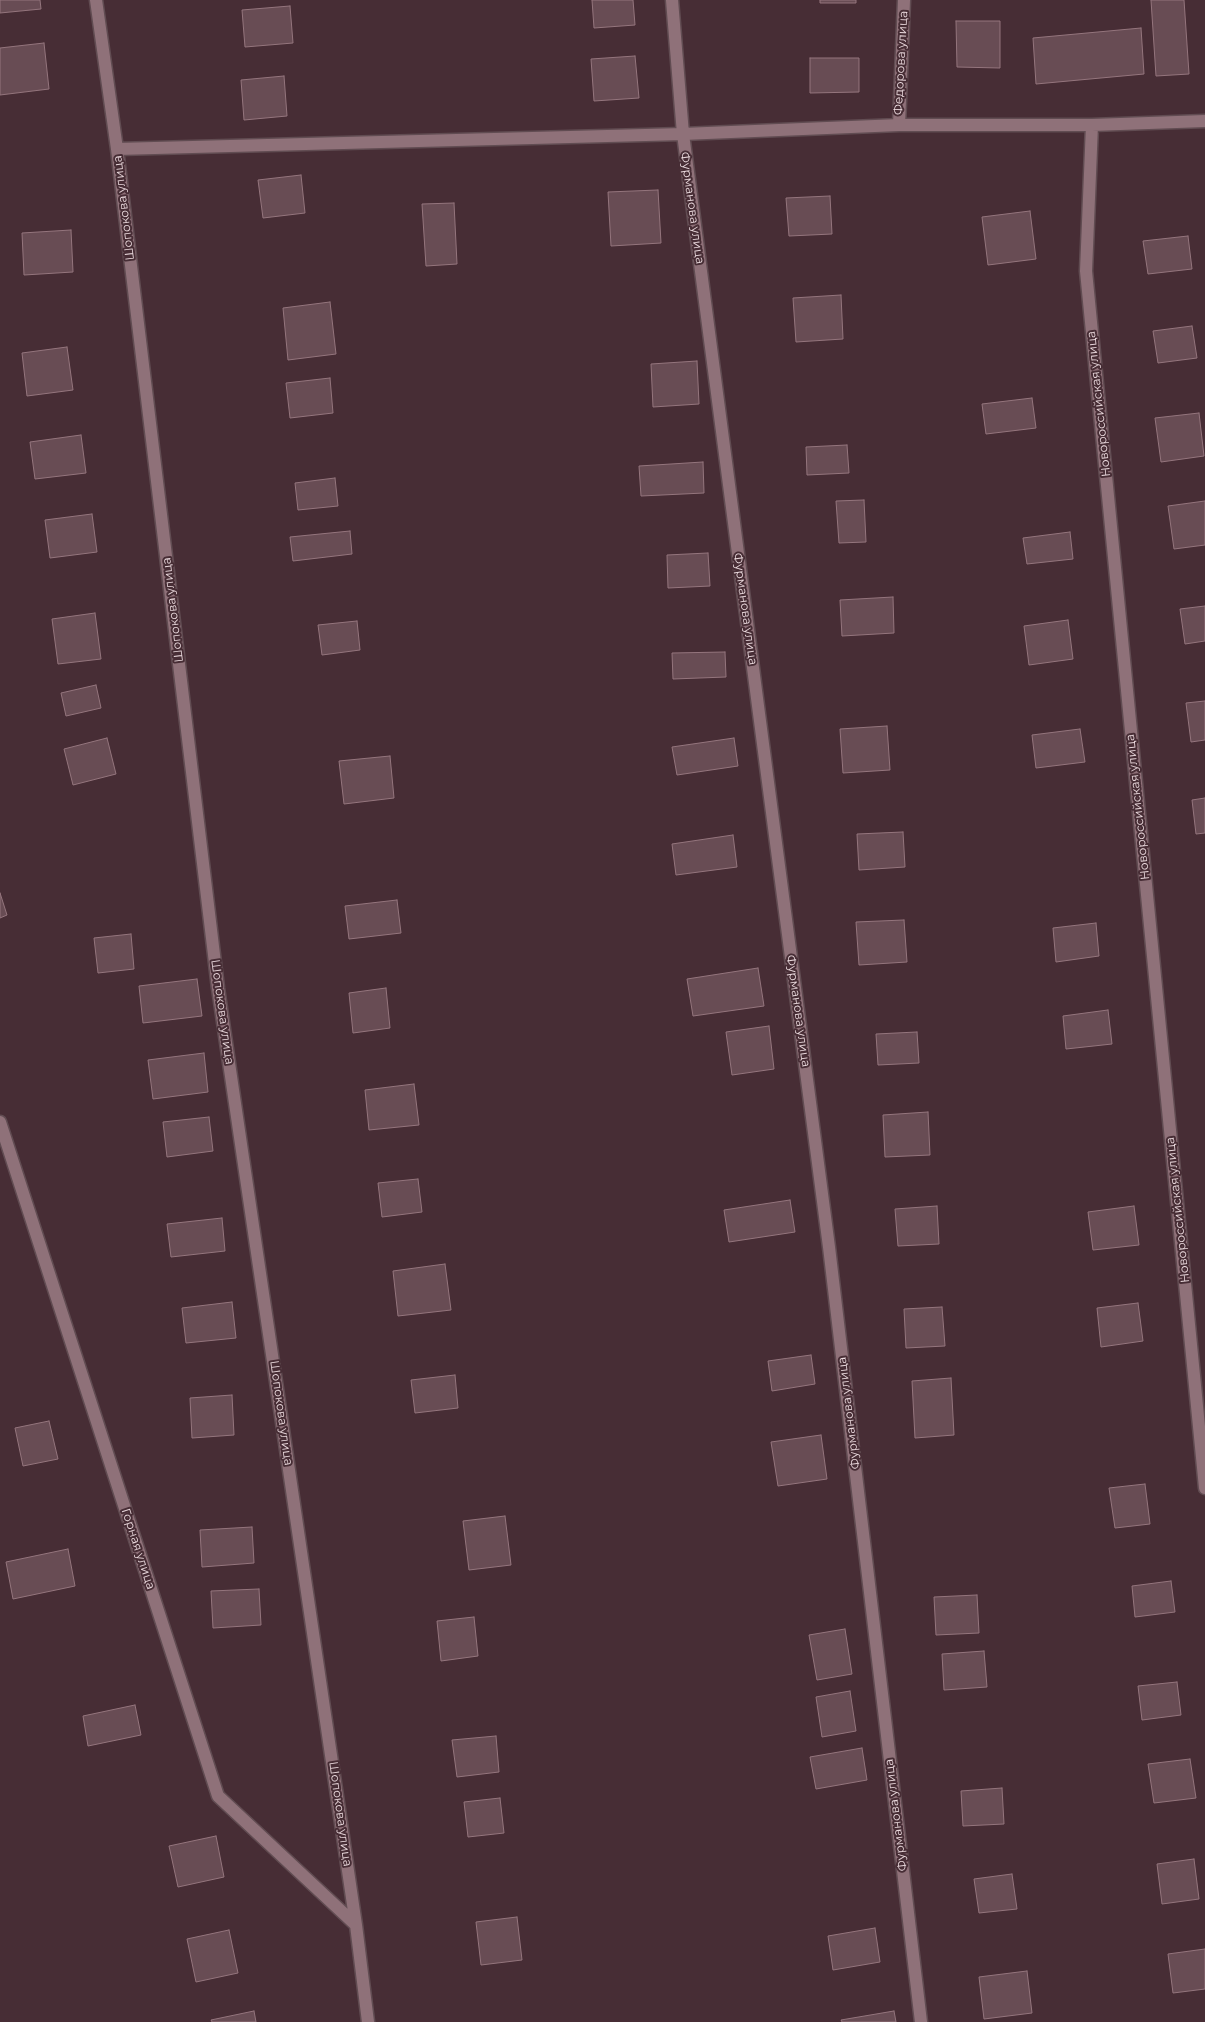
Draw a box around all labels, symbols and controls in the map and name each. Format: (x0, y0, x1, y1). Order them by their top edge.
street label: Федорова улица (891, 10, 911, 116)
street label: Фурманова улица (677, 151, 707, 265)
street label: Шопокова улица (110, 155, 138, 261)
street label: Новороссийская улица (1084, 330, 1114, 478)
street label: Фурманова улица (730, 552, 760, 666)
street label: Шопокова улица (159, 557, 187, 663)
street label: Новороссийская улица (1123, 733, 1153, 881)
street label: Фурманова улица (783, 954, 813, 1068)
street label: Шопокова улица (208, 959, 236, 1065)
street label: Новороссийская улица (1163, 1136, 1193, 1284)
street label: Фурманова улица (835, 1356, 863, 1470)
street label: Шопокова улица (267, 1360, 295, 1466)
street label: Горная улица (118, 1507, 158, 1591)
street label: Фурманова улица (882, 1758, 910, 1872)
street label: Шопокова улица (326, 1761, 354, 1867)

